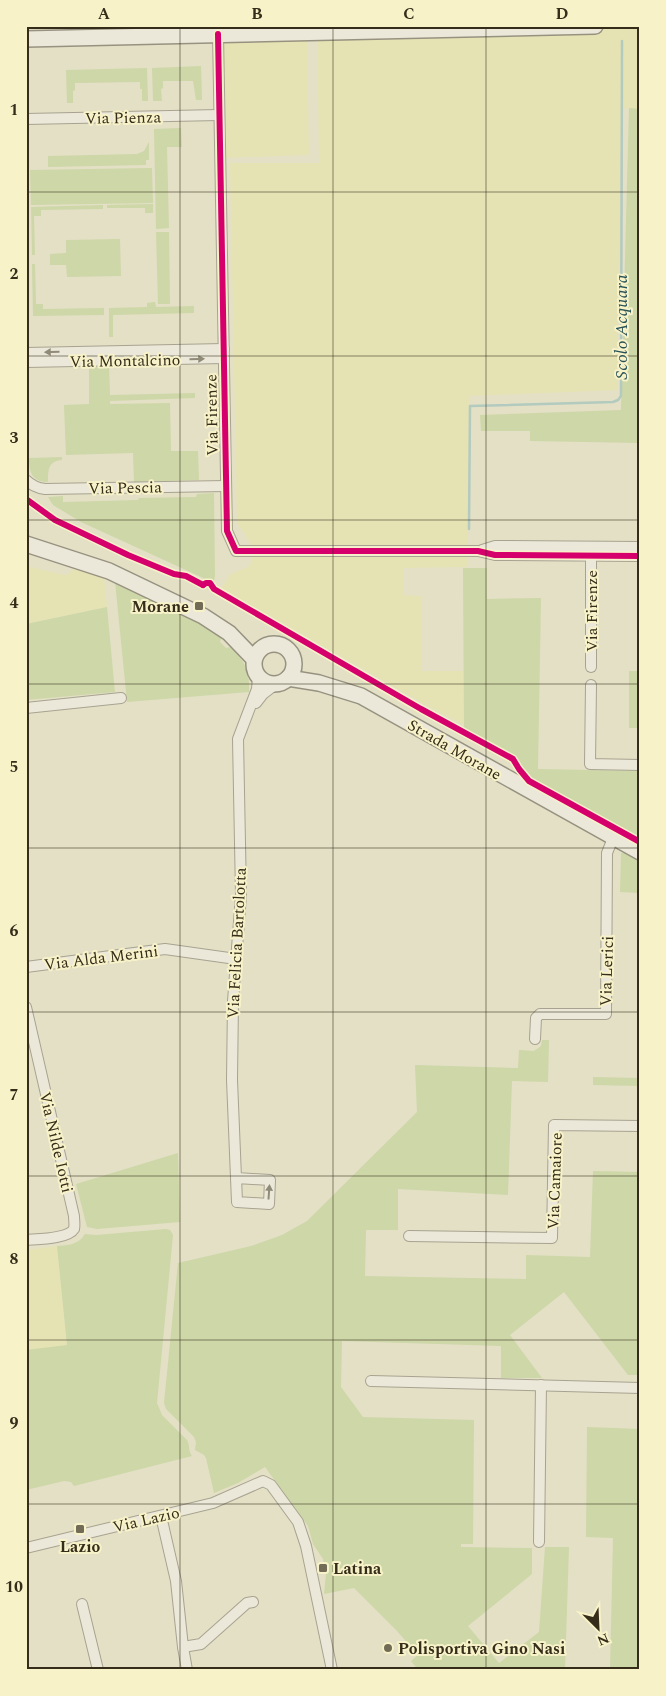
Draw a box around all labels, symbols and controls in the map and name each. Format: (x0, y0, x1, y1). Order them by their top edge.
text: A (98, 2, 111, 26)
text: B (251, 2, 263, 26)
text: C (403, 2, 415, 26)
text: D (556, 2, 569, 26)
text: 1 (10, 98, 18, 122)
street label: Via Pienza (85, 105, 162, 131)
text: 2 (10, 262, 19, 286)
water label: Scolo Acquara (608, 274, 635, 380)
one-way arrow (44, 348, 60, 356)
street label: Via Montalcino (69, 348, 181, 374)
one-way arrow (190, 354, 206, 362)
street label: Via Firenze (199, 374, 225, 456)
text: 3 (10, 426, 19, 450)
street label: Via Pescia (88, 475, 162, 501)
street label: Via Firenze (580, 570, 604, 652)
text: 4 (10, 591, 19, 615)
place label: Morane (131, 595, 189, 619)
marker: Morane (193, 600, 205, 612)
street label: Strada Morane (403, 713, 506, 787)
text: 5 (10, 755, 18, 779)
street label: Via Felicia Bartolotta (221, 867, 253, 1019)
text: 6 (10, 919, 19, 943)
street label: Via Lerici (594, 935, 620, 1007)
street label: Via Alda Merini (43, 939, 160, 977)
text: 7 (10, 1083, 19, 1107)
street label: Via Nilde Iotti (33, 1089, 79, 1195)
street label: Via Camaiore (541, 1132, 569, 1230)
one-way arrow (266, 1184, 274, 1200)
text: 8 (10, 1247, 19, 1271)
text: 9 (10, 1411, 19, 1435)
street label: Via Lazio (110, 1501, 182, 1539)
marker: Lazio (74, 1523, 86, 1535)
place label: Lazio (60, 1535, 101, 1559)
place label: Latina (333, 1557, 382, 1581)
marker: Latina (317, 1562, 329, 1574)
text: 10 (5, 1575, 23, 1599)
north arrow (574, 1604, 624, 1654)
text: N (594, 1628, 613, 1651)
place label: Polisportiva Gino Nasi (398, 1637, 565, 1661)
marker: Polisportiva Gino Nasi (382, 1642, 394, 1654)

